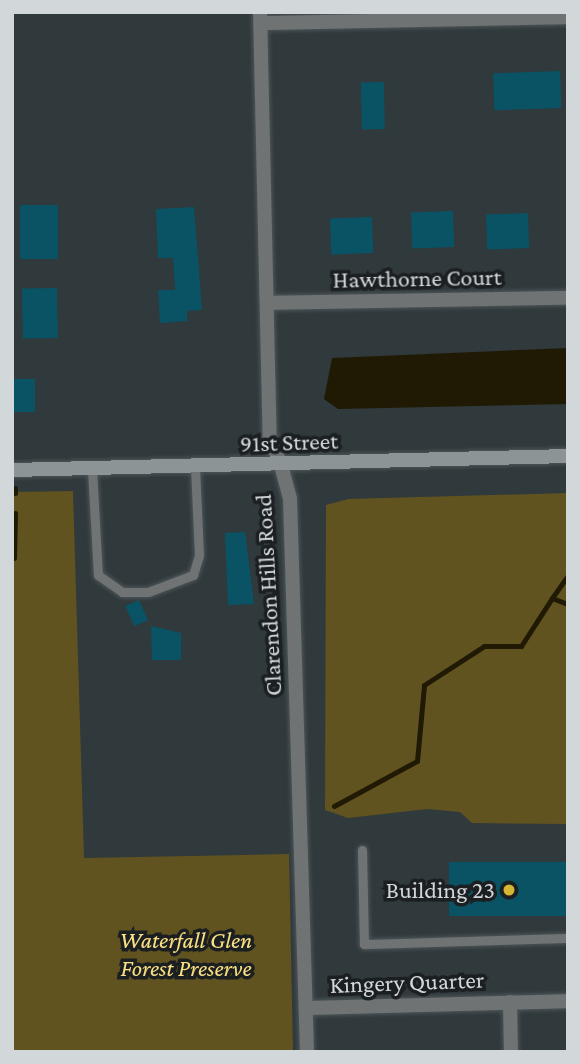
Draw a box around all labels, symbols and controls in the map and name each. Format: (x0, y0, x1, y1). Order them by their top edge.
street label: Hawthorne Court (332, 262, 502, 294)
street label: 91st Street (239, 426, 339, 458)
street label: Clarendon Hills Road (248, 493, 288, 697)
place label: Building 23 (386, 876, 495, 904)
marker: Building 23 (501, 882, 517, 898)
park label: Waterfall Glen Forest Preserve (120, 926, 252, 982)
street label: Kingery Quarter (329, 965, 485, 999)

